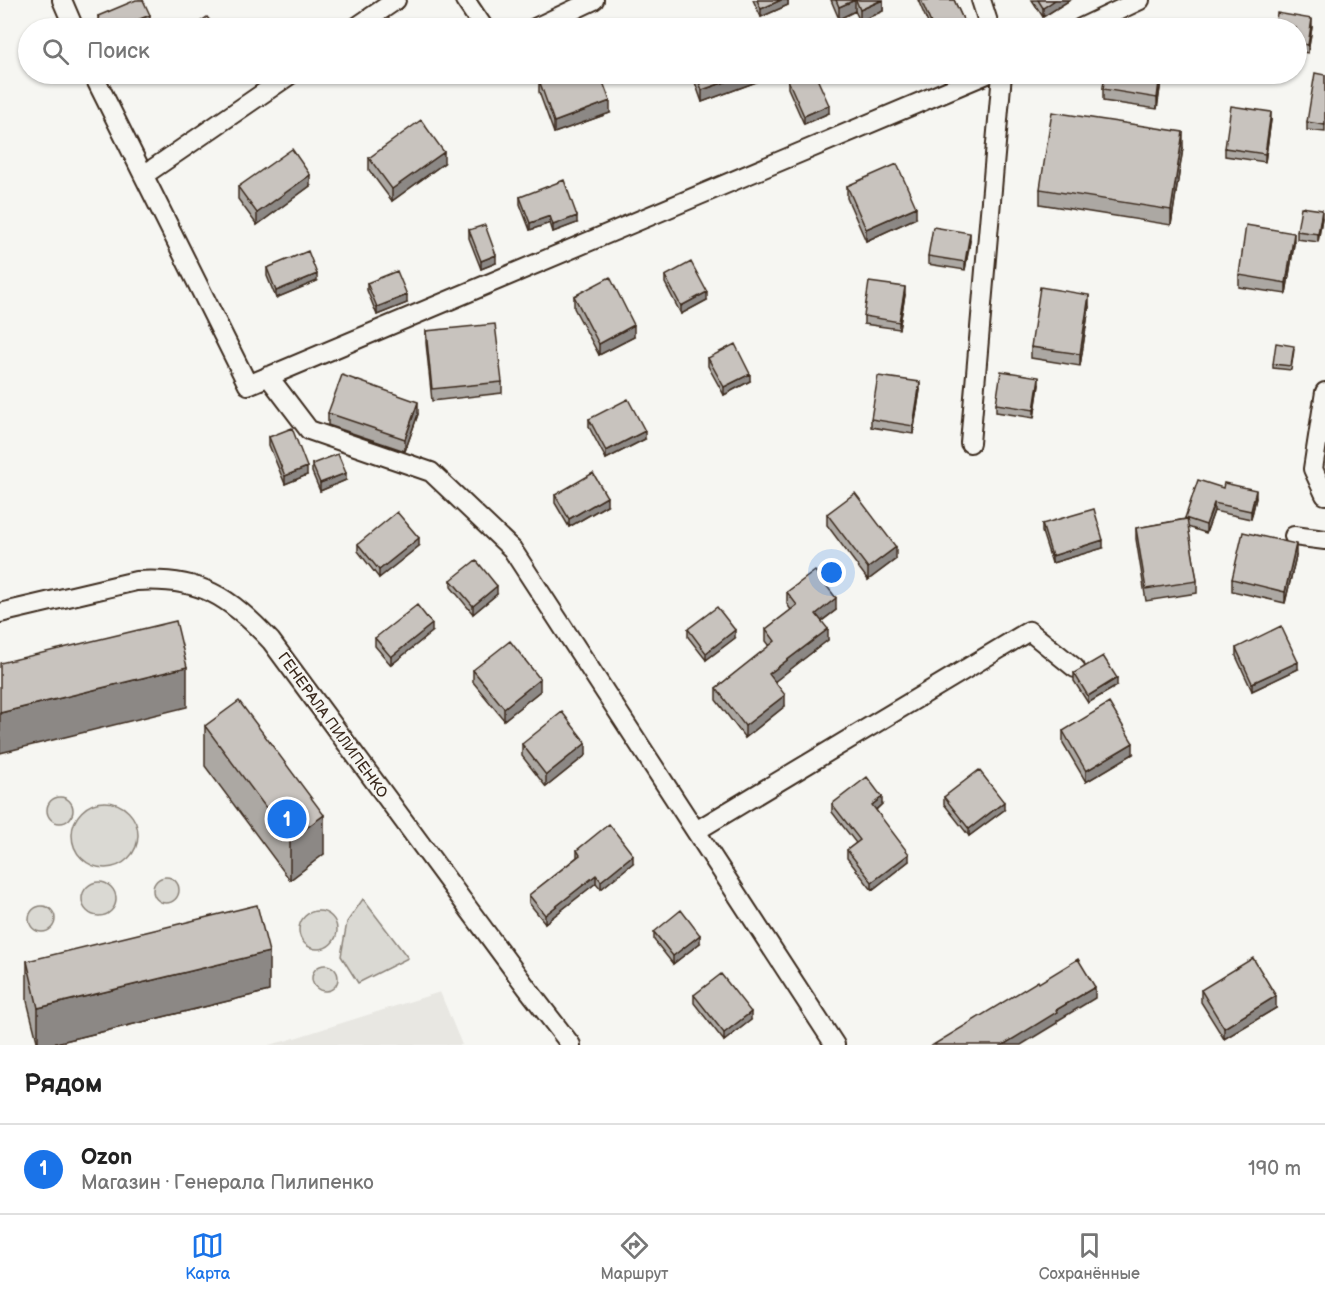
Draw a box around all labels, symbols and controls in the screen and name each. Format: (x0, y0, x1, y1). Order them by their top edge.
search box (18, 18, 1307, 84)
icon: search (39, 35, 72, 68)
text: Поиск (87, 38, 150, 65)
your location (817, 558, 846, 587)
street label: ГЕНЕРАЛА ПИЛИПЕНКО (273, 649, 392, 802)
pin: 1 (268, 796, 306, 842)
text: Рядом (24, 1069, 102, 1100)
text: Ozon (81, 1144, 132, 1171)
text: 1 (39, 1157, 48, 1181)
text: 190 m (1248, 1157, 1301, 1181)
text: Магазин · Генерала Пилипенко (81, 1171, 374, 1195)
tab: Карта (185, 1229, 230, 1284)
tab: Маршрут (600, 1229, 669, 1284)
tab: Сохранённые (1039, 1229, 1140, 1284)

